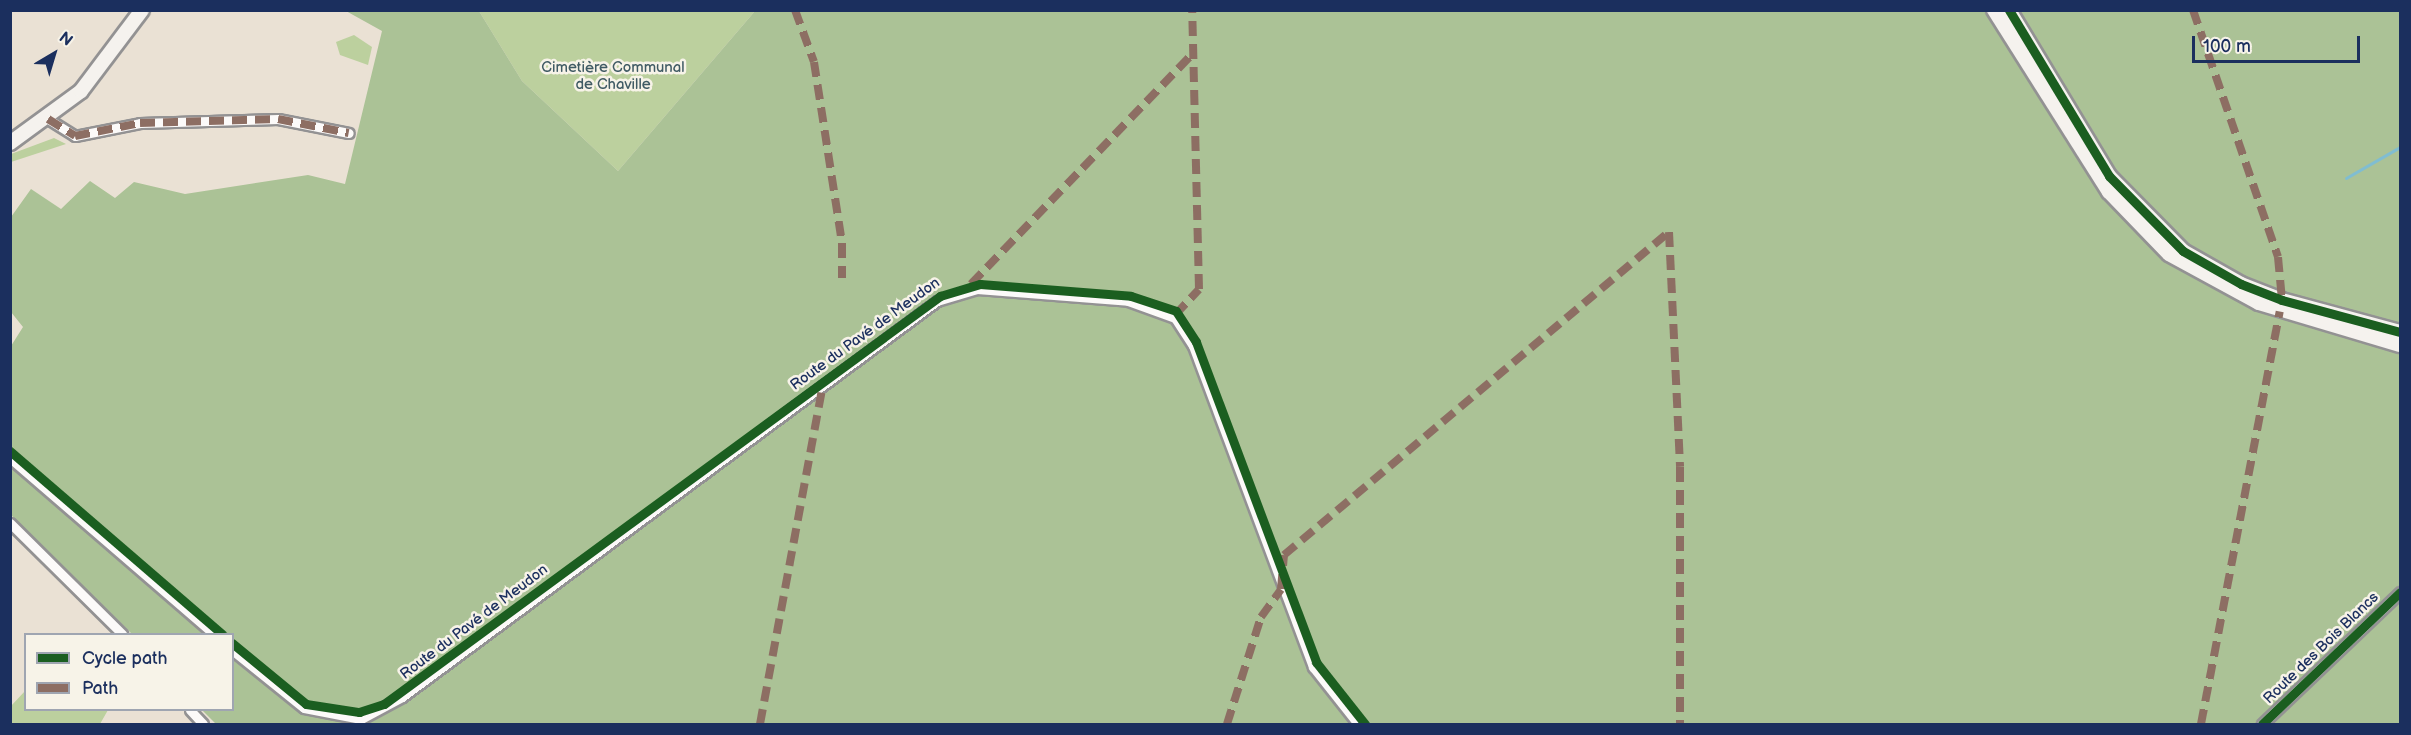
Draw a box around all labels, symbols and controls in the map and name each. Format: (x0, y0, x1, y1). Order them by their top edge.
north arrow (24, 24, 84, 84)
scale bar (2195, 24, 2363, 62)
text: N (55, 28, 76, 51)
text: 100 m (2203, 36, 2251, 57)
park label: Cimetière Communal de Chaville (541, 58, 685, 93)
street label: Route du Pavé de Meudon (787, 274, 943, 394)
street label: Route du Pavé de Meudon (397, 561, 551, 683)
street label: Route des Bois Blancs (2260, 588, 2382, 708)
legend (24, 633, 234, 711)
text: Cycle path (82, 648, 168, 669)
text: Path (82, 678, 118, 699)

